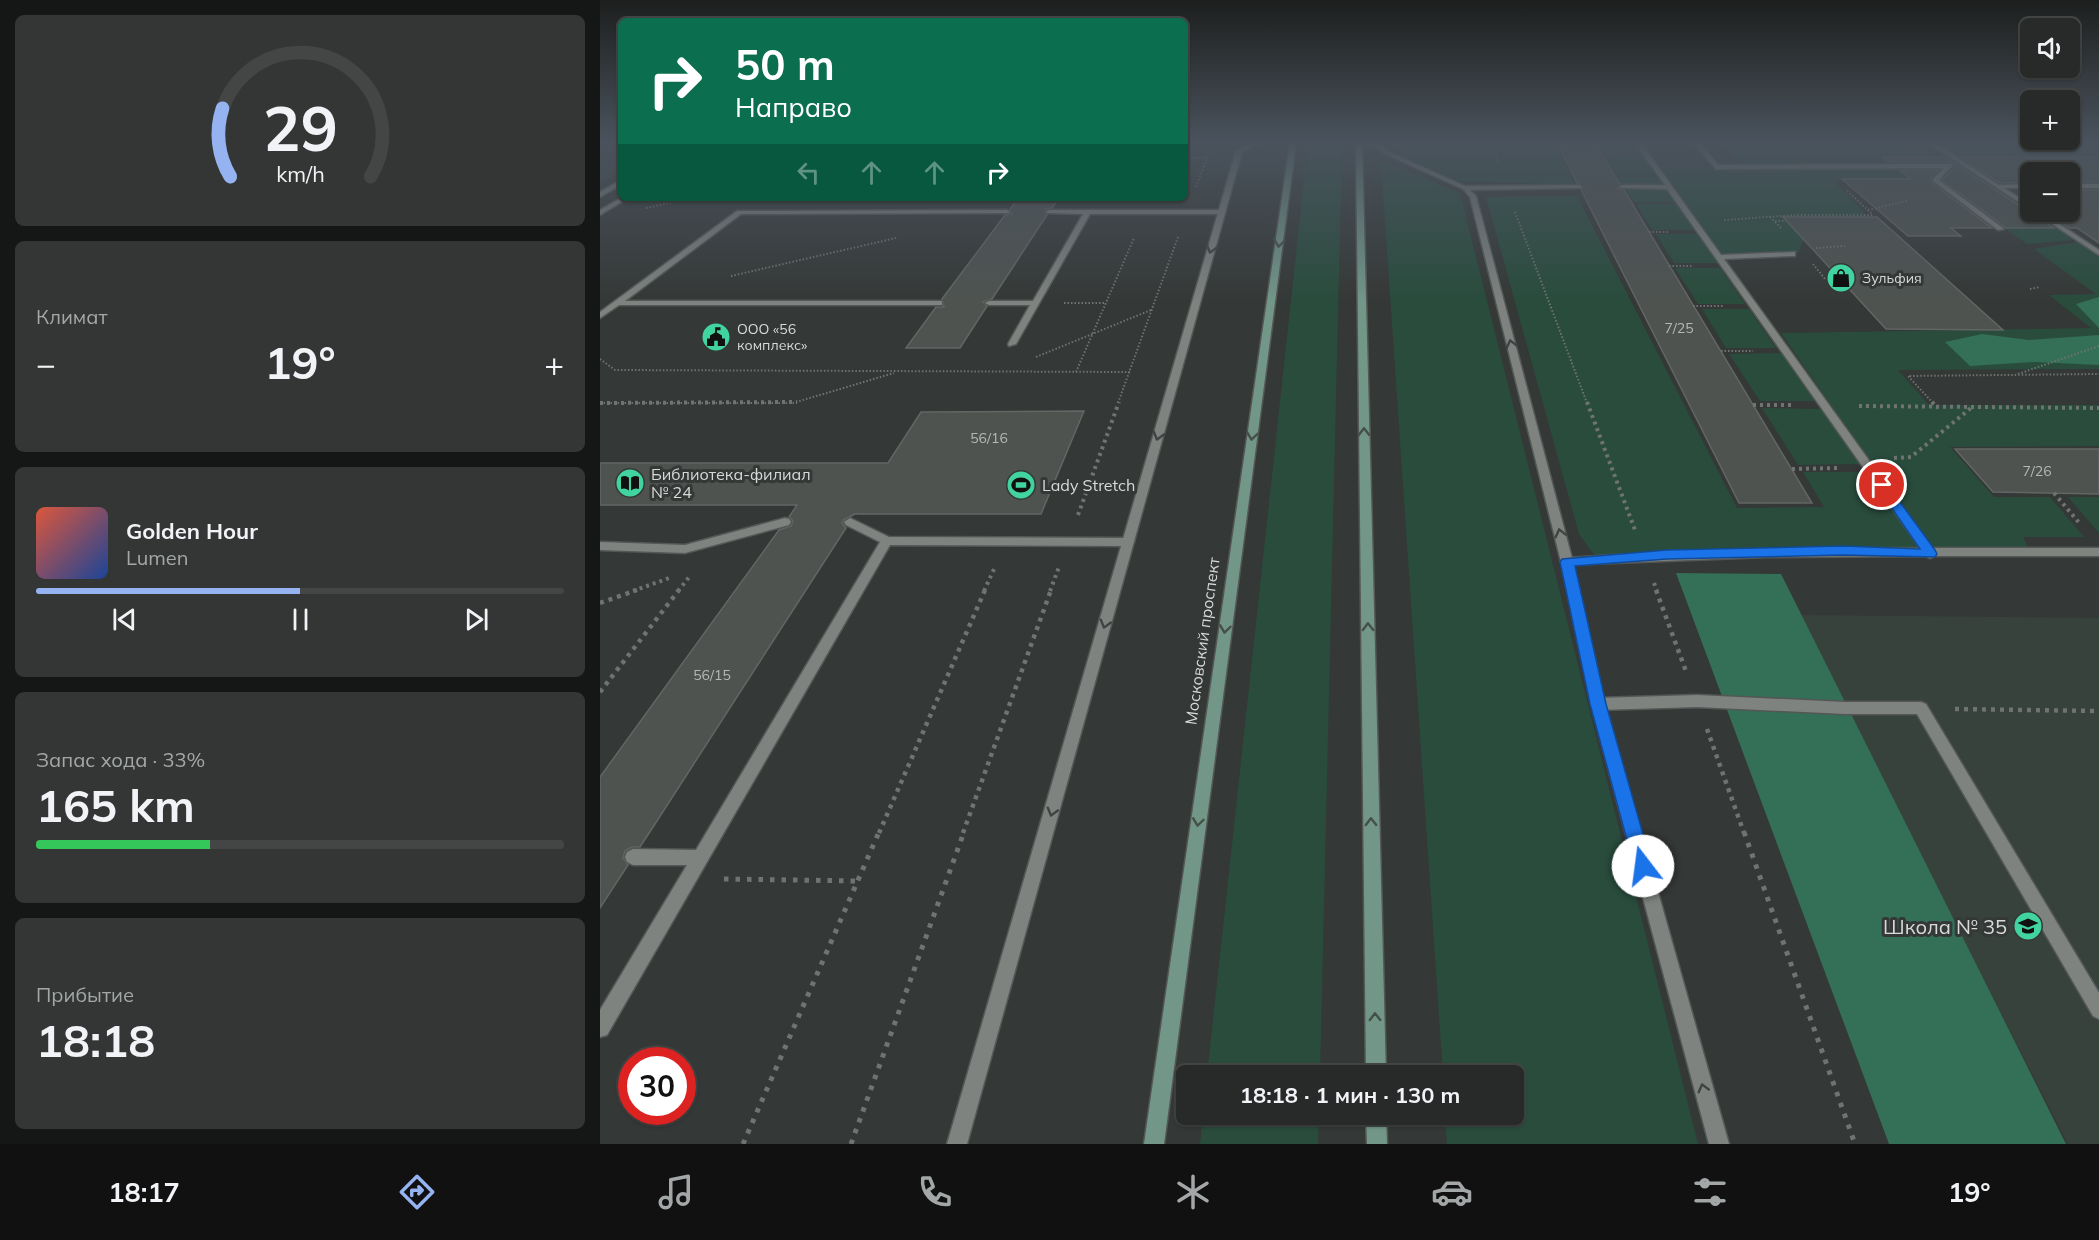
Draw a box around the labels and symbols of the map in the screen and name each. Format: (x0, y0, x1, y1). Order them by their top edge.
one-way arrow (1273, 238, 1285, 247)
one-way arrow (1206, 243, 1218, 254)
shop icon: Зульфия (1825, 262, 1857, 294)
place label: Зульфия (1862, 269, 1922, 287)
house number: 7/25 (1664, 319, 1694, 337)
place label: ООО «56 комплекс» (737, 320, 807, 354)
public building icon: ООО «56 комплекс» (700, 321, 732, 353)
one-way arrow (1506, 339, 1519, 349)
one-way arrow (1358, 428, 1371, 437)
house number: 56/16 (970, 429, 1008, 447)
one-way arrow (1153, 430, 1165, 441)
one-way arrow (1246, 431, 1259, 440)
pin (1856, 459, 1907, 510)
house number: 7/26 (2022, 462, 2052, 480)
place label: Библиотека-филиал № 24 (651, 464, 811, 502)
library icon: Библиотека-филиал № 24 (614, 467, 646, 499)
sports icon: Lady Stretch (1005, 469, 1037, 501)
place label: Lady Stretch (1042, 475, 1135, 495)
one-way arrow (1554, 528, 1567, 538)
street label: Московский проспект (1180, 555, 1224, 726)
one-way arrow (1100, 618, 1112, 629)
one-way arrow (1362, 623, 1374, 632)
one-way arrow (1220, 624, 1232, 633)
house number: 56/15 (693, 666, 731, 684)
one-way arrow (1046, 806, 1059, 816)
one-way arrow (1193, 817, 1205, 827)
one-way arrow (1365, 818, 1377, 827)
position arrow (1611, 834, 1675, 898)
school or university icon: Школа № 35 (2012, 910, 2044, 942)
place label: Школа № 35 (1883, 914, 2007, 939)
one-way arrow (1368, 1013, 1381, 1022)
speed limit sign: 30 (618, 1047, 696, 1125)
one-way arrow (1698, 1083, 1710, 1093)

